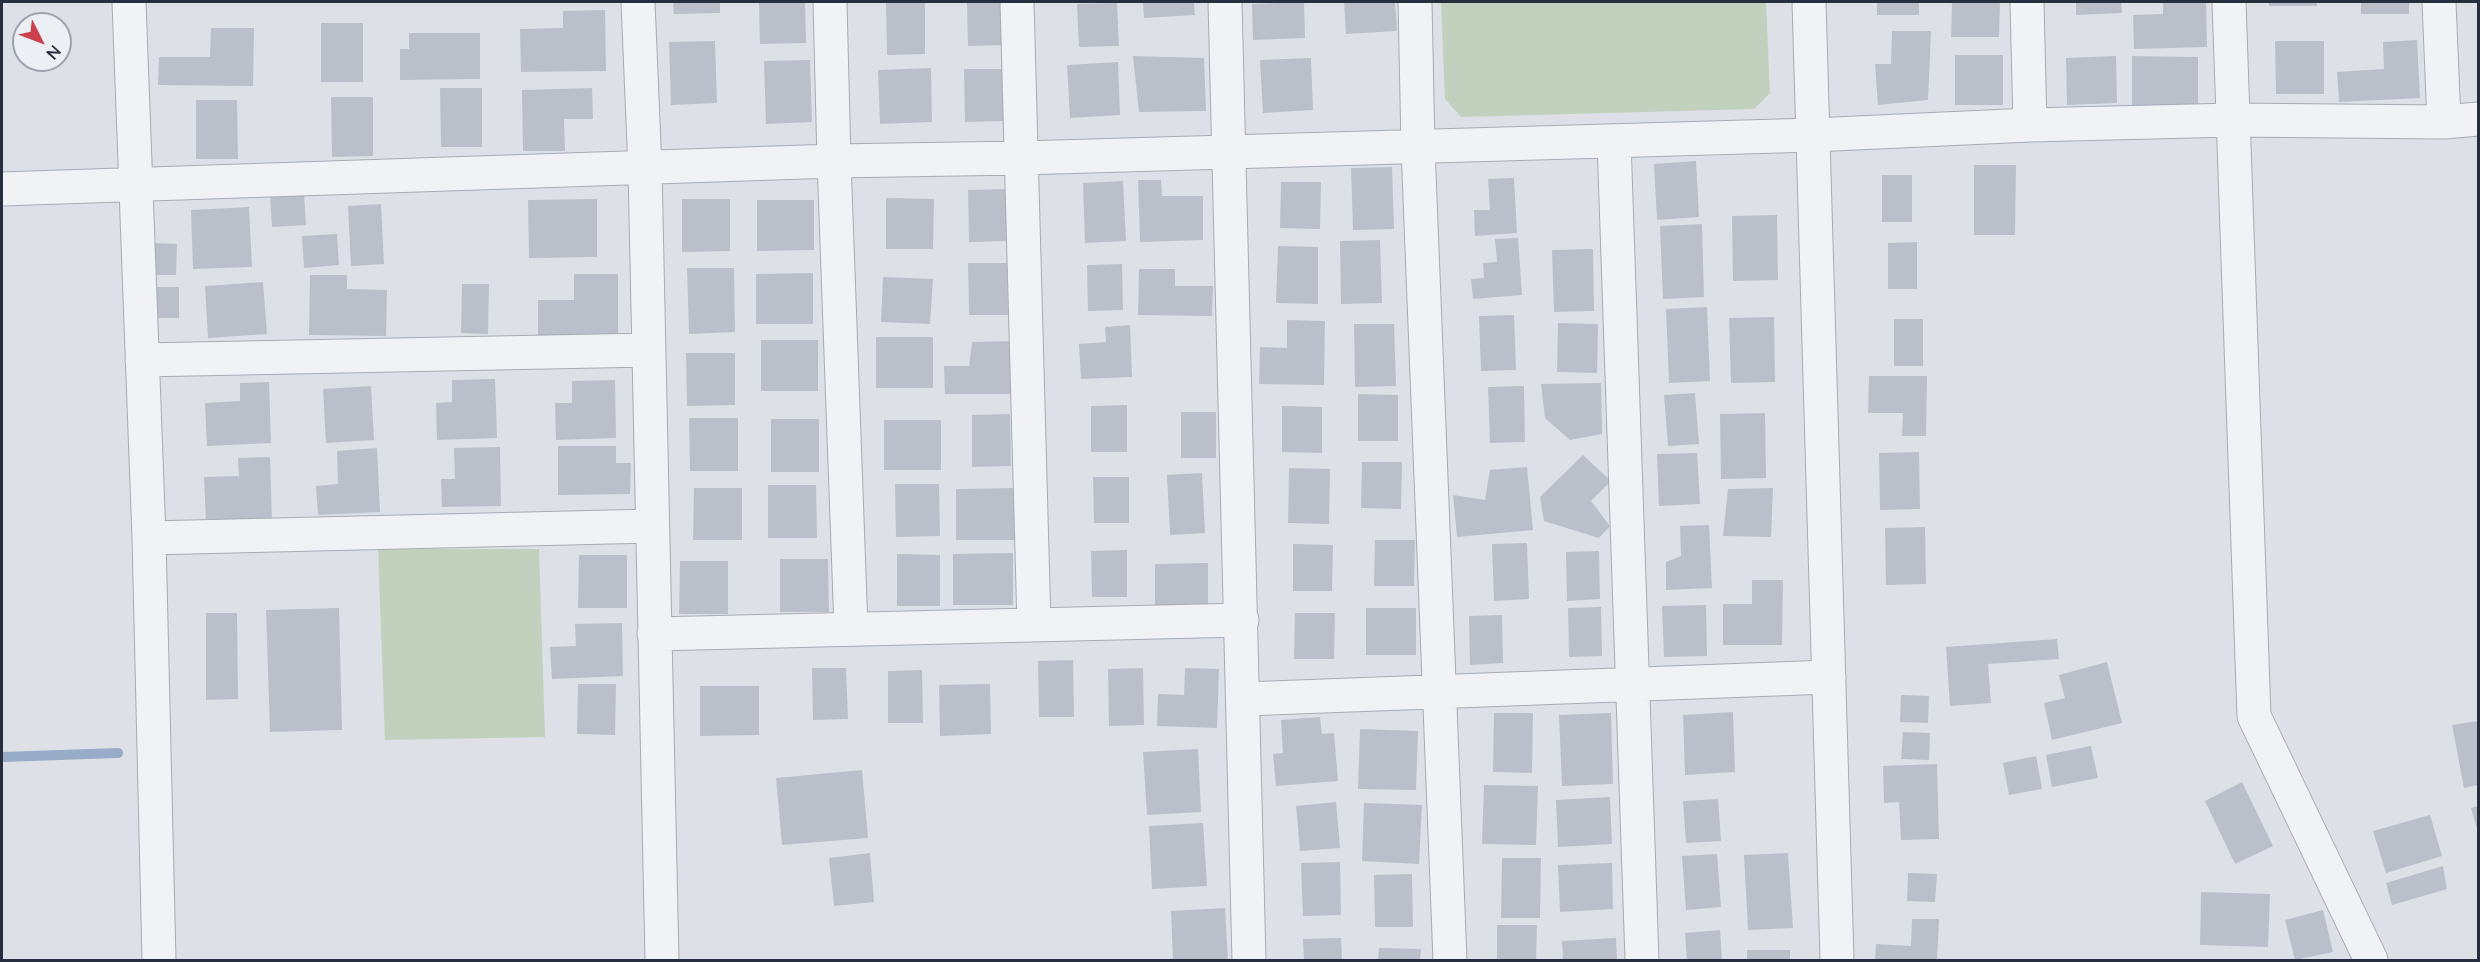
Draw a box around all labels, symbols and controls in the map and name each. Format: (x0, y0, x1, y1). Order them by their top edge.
north arrow (12, 12, 72, 72)
text: N (43, 42, 65, 64)

